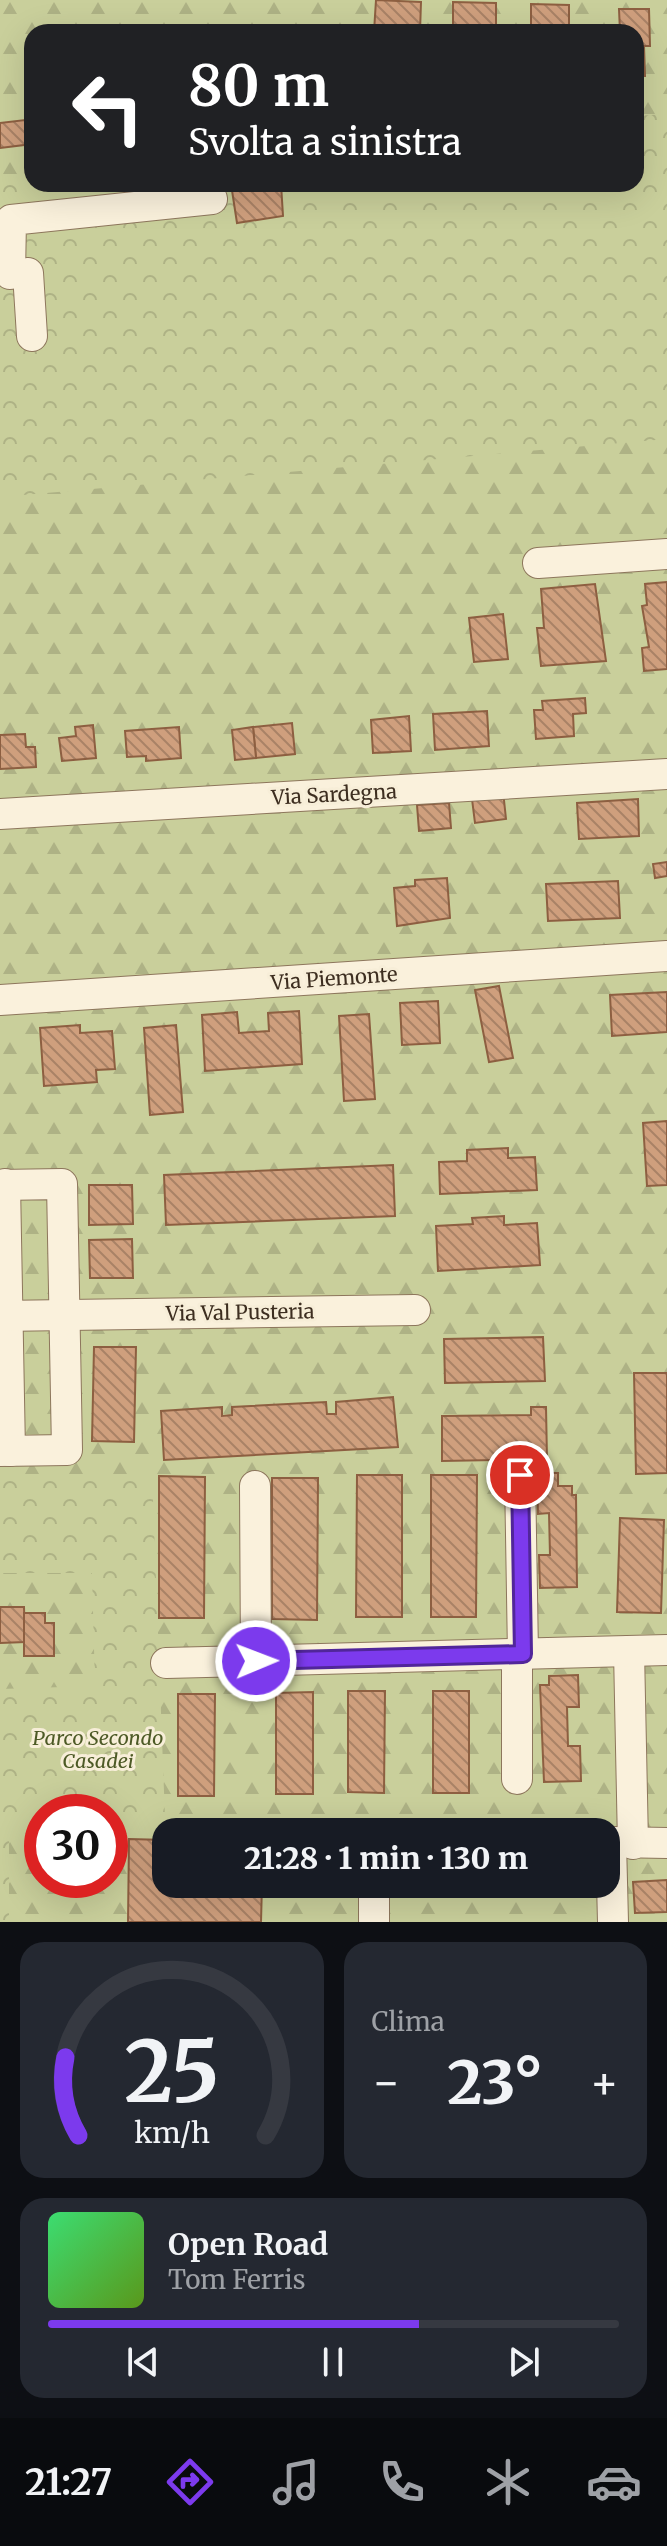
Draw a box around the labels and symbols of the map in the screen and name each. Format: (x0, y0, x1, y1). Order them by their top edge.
street label: Via Sardegna (270, 778, 398, 810)
street label: Via Piemonte (269, 961, 398, 995)
street label: Via Val Pusteria (165, 1298, 315, 1326)
pin (486, 1441, 554, 1509)
position arrow (214, 1619, 298, 1703)
park label: Parco Secondo Casadei (33, 1725, 163, 1773)
speed limit sign: 30 (24, 1794, 128, 1898)

